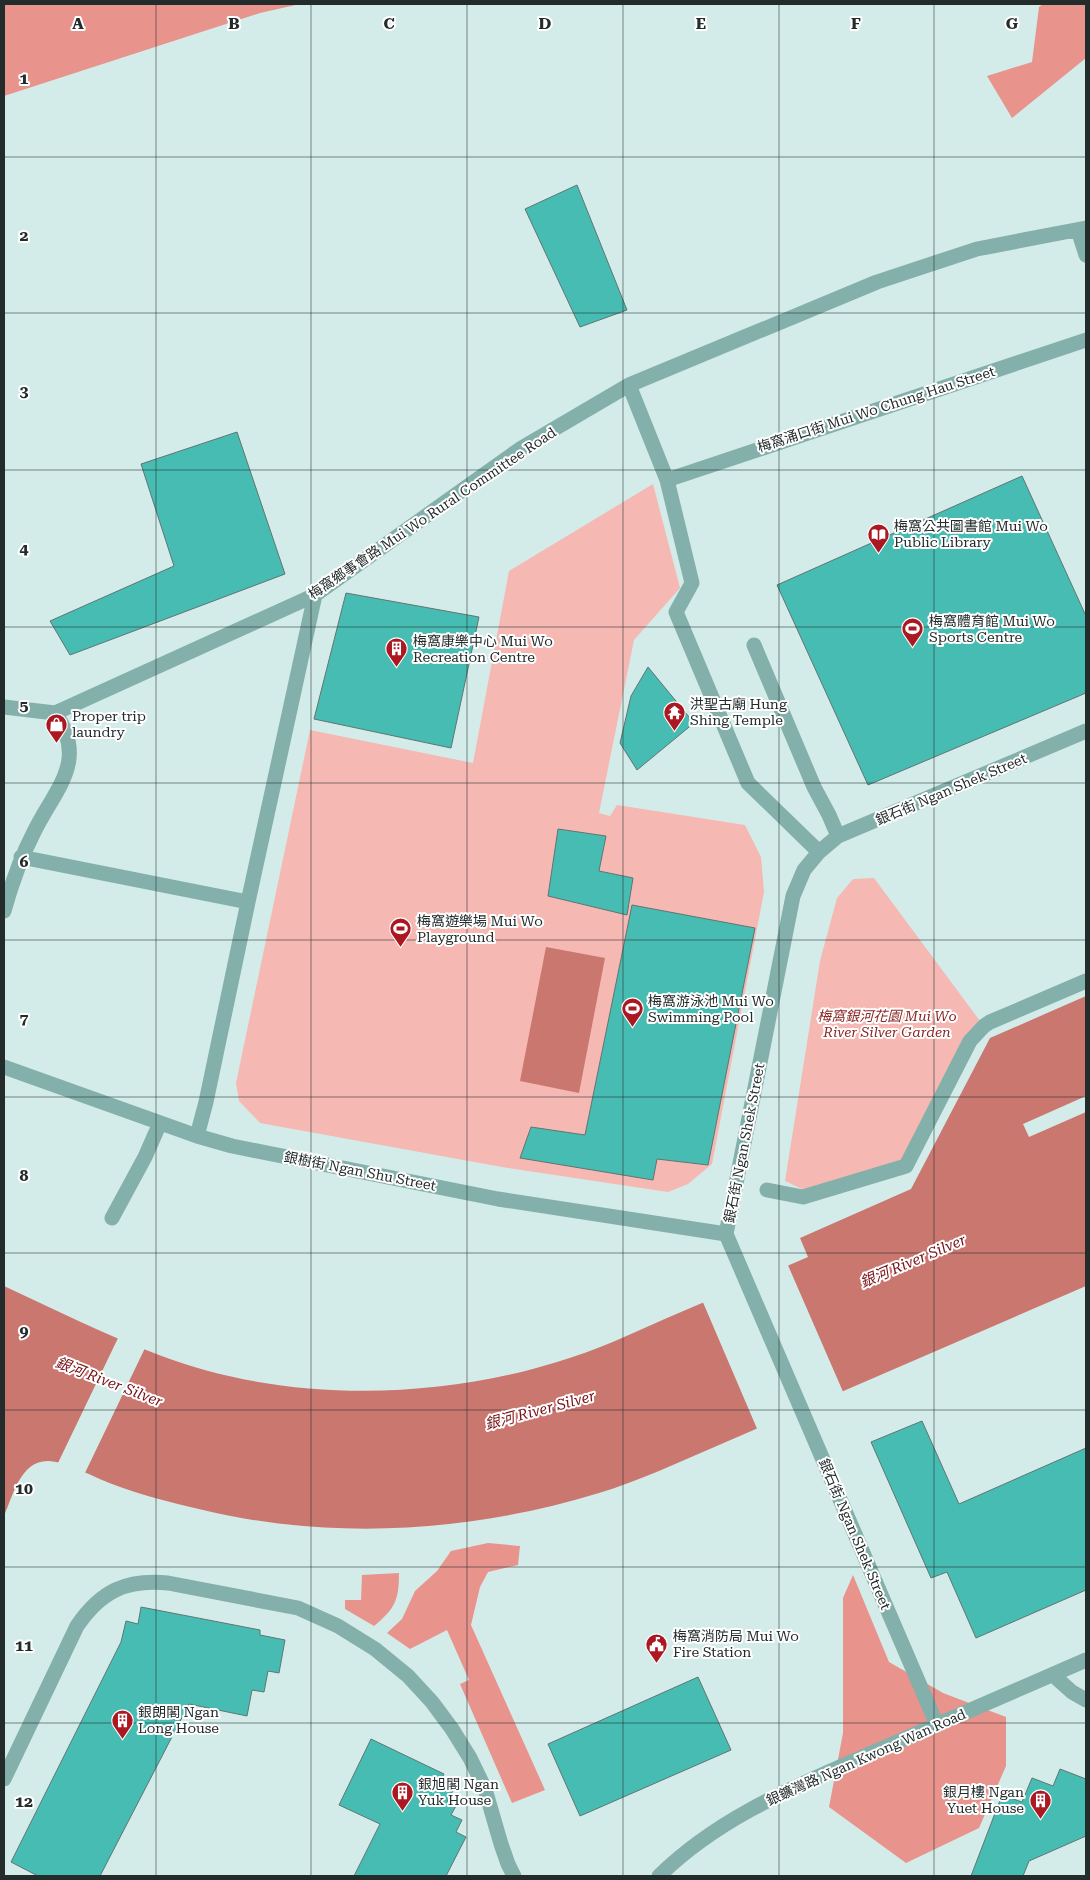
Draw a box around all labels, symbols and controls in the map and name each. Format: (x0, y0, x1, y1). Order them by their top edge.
text: A (72, 14, 84, 33)
text: B (228, 14, 240, 33)
text: C (383, 14, 395, 33)
text: D (539, 14, 552, 33)
text: E (696, 14, 706, 33)
text: F (851, 14, 861, 33)
text: G (1006, 14, 1019, 33)
text: 1 (20, 69, 29, 88)
text: 2 (20, 226, 29, 245)
street label: 梅窩涌口街 Mui Wo Chung Hau Street (755, 363, 997, 455)
text: 3 (20, 382, 29, 401)
street label: 梅窩鄉事會路 Mui Wo Rural Committee Road (305, 424, 559, 602)
place label: 梅窩公共圖書館 Mui Wo Public Library (894, 518, 1048, 550)
library icon: 梅窩公共圖書館 Mui Wo Public Library (866, 522, 890, 553)
text: 4 (20, 539, 29, 558)
place label: 梅窩體育館 Mui Wo Sports Centre (929, 613, 1055, 645)
sports icon: 梅窩體育館 Mui Wo Sports Centre (901, 617, 925, 648)
place label: 梅窩康樂中心 Mui Wo Recreation Centre (413, 633, 553, 665)
building icon: 梅窩康樂中心 Mui Wo Recreation Centre (385, 637, 409, 668)
text: 5 (20, 696, 29, 715)
place label: 洪聖古廟 Hung Shing Temple (690, 696, 787, 728)
temple icon: 洪聖古廟 Hung Shing Temple (662, 700, 686, 731)
place label: Proper trip laundry (72, 708, 146, 740)
shop icon: Proper trip laundry (44, 712, 68, 743)
street label: 銀石街 Ngan Shek Street (873, 750, 1029, 828)
text: 6 (20, 852, 29, 871)
place label: 梅窩遊樂場 Mui Wo Playground (417, 913, 543, 945)
sports icon: 梅窩遊樂場 Mui Wo Playground (389, 917, 413, 948)
place label: 梅窩游泳池 Mui Wo Swimming Pool (648, 993, 774, 1025)
sports icon: 梅窩游泳池 Mui Wo Swimming Pool (620, 997, 644, 1028)
park label: 梅窩銀河花園 Mui Wo River Silver Garden (817, 1008, 957, 1040)
text: 7 (20, 1009, 29, 1028)
street label: 銀石街 Ngan Shek Street (721, 1062, 767, 1224)
street label: 銀樹街 Ngan Shu Street (283, 1148, 437, 1194)
text: 8 (20, 1166, 29, 1185)
water label: 銀河 River Silver (857, 1230, 969, 1291)
text: 9 (20, 1322, 29, 1341)
water label: 銀河 River Silver (53, 1353, 166, 1411)
water label: 銀河 River Silver (483, 1386, 598, 1433)
street label: 銀石街 Ngan Shek Street (816, 1456, 894, 1612)
text: 10 (15, 1479, 33, 1498)
place label: 梅窩消防局 Mui Wo Fire Station (673, 1628, 799, 1660)
public building icon: 梅窩消防局 Mui Wo Fire Station (645, 1632, 669, 1663)
text: 11 (15, 1636, 33, 1655)
place label: 銀朗閣 Ngan Long House (138, 1704, 219, 1736)
street label: 銀鑛灣路 Ngan Kwong Wan Road (764, 1706, 968, 1808)
building icon: 銀朗閣 Ngan Long House (110, 1708, 134, 1739)
place label: 銀旭閣 Ngan Yuk House (418, 1776, 499, 1808)
building icon: 銀旭閣 Ngan Yuk House (390, 1780, 414, 1811)
place label: 銀月樓 Ngan Yuet House (943, 1784, 1024, 1816)
building icon: 銀月樓 Ngan Yuet House (1028, 1788, 1052, 1819)
text: 12 (15, 1792, 33, 1811)

